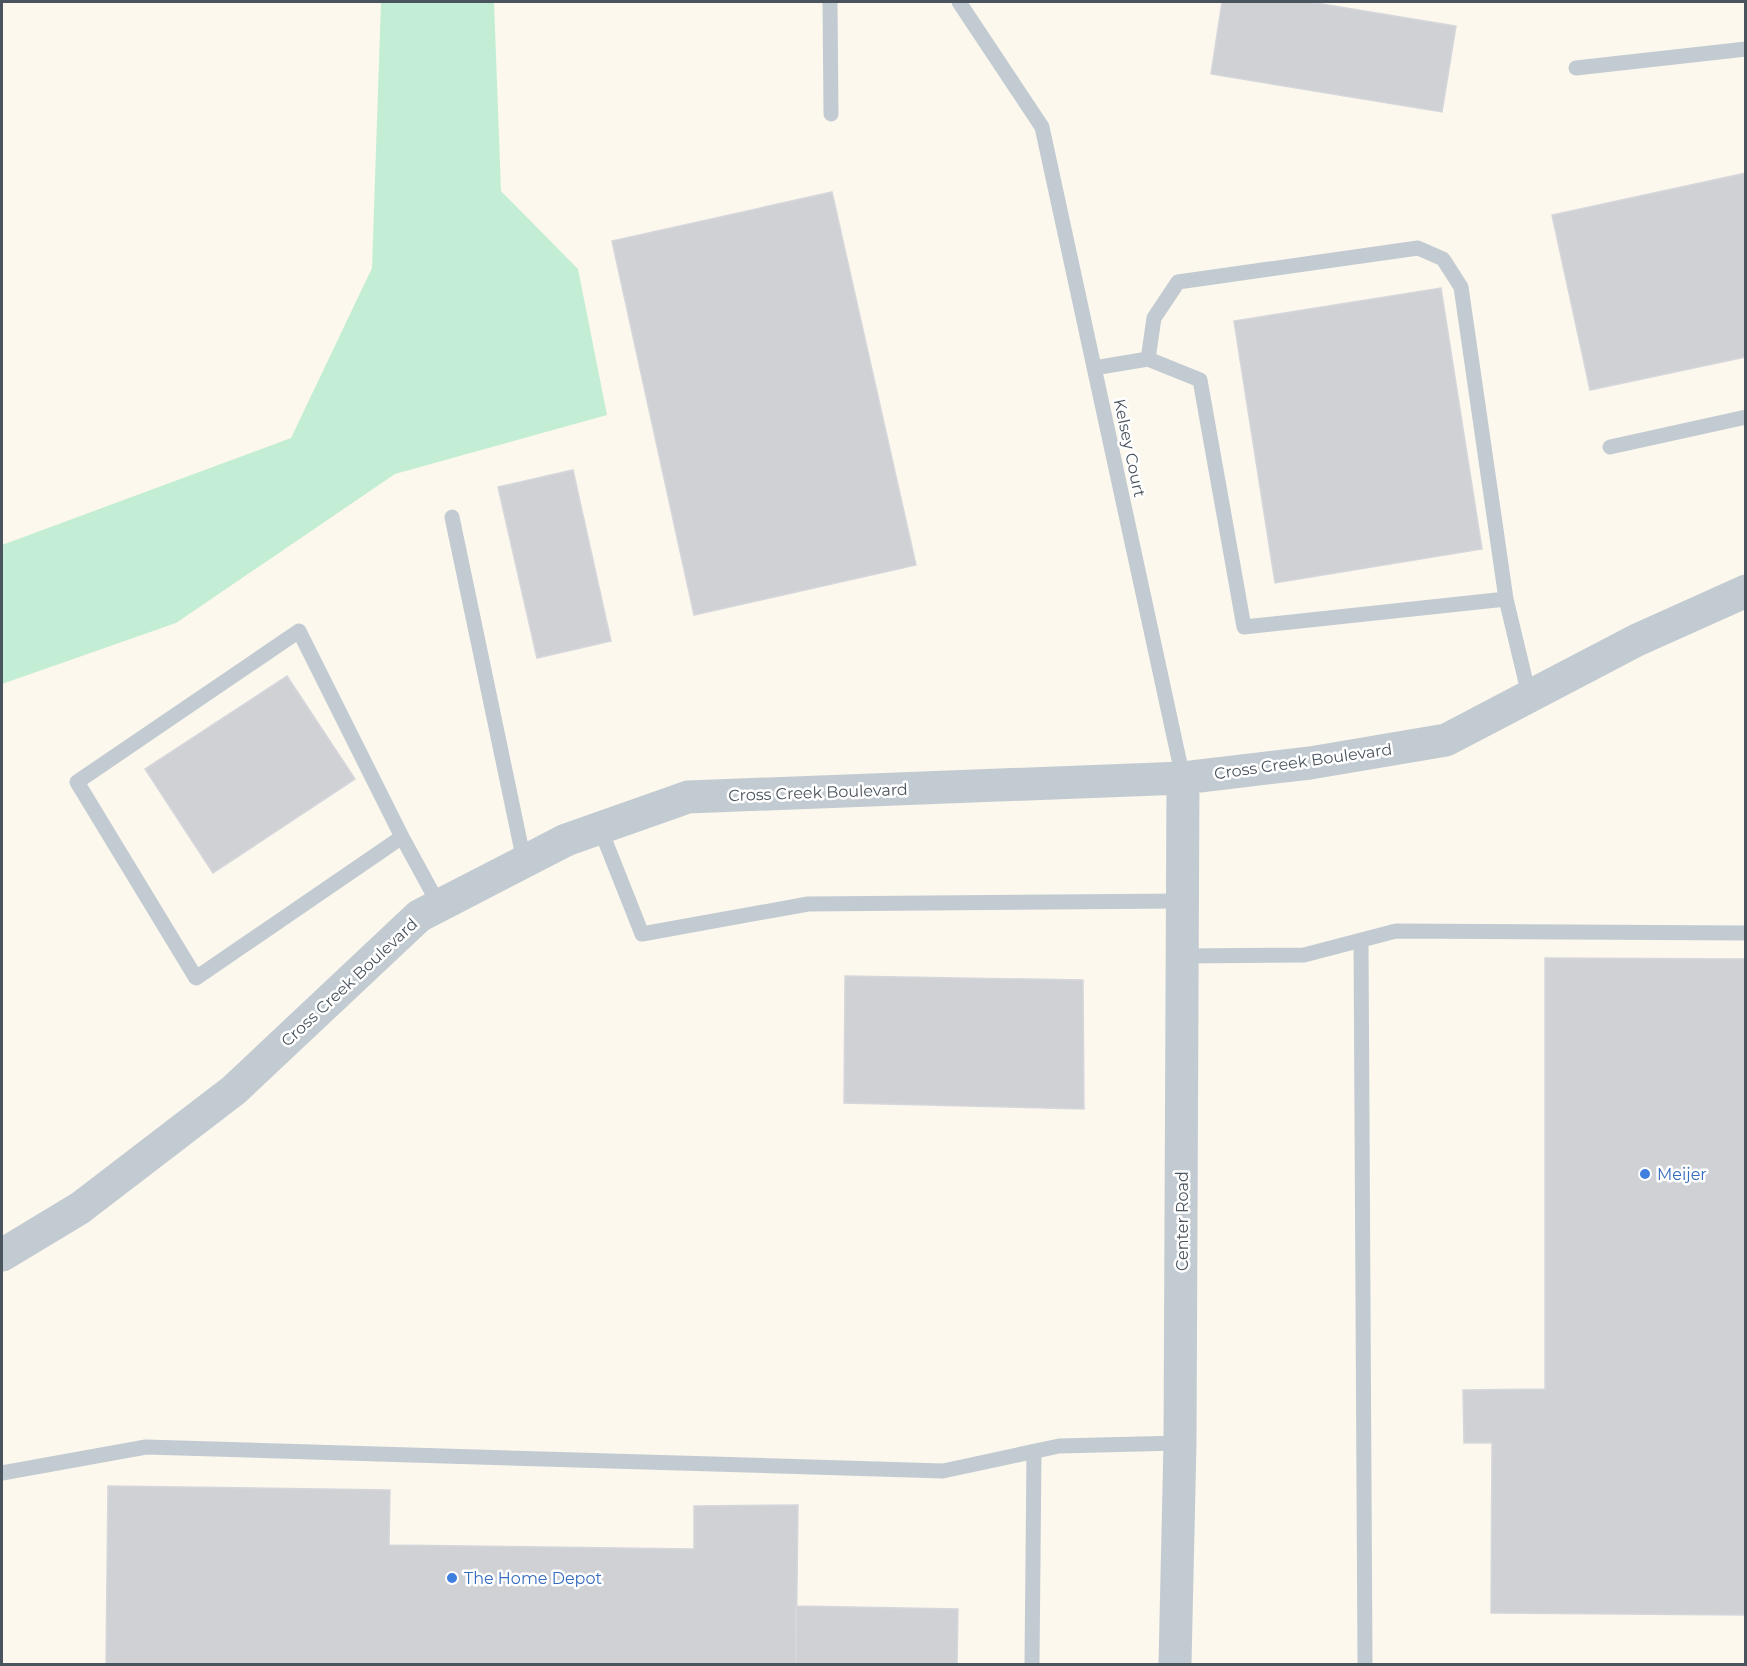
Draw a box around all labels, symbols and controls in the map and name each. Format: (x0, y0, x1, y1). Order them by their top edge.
street label: Kelsey Court (1110, 397, 1149, 500)
street label: Cross Creek Boulevard (1213, 740, 1393, 783)
street label: Cross Creek Boulevard (728, 780, 908, 805)
street label: Cross Creek Boulevard (277, 914, 421, 1051)
place label: Meijer (1657, 1165, 1707, 1184)
marker: Meijer (1638, 1167, 1652, 1181)
street label: Center Road (1173, 1171, 1192, 1271)
place label: The Home Depot (464, 1569, 602, 1588)
marker: The Home Depot (445, 1571, 459, 1585)

